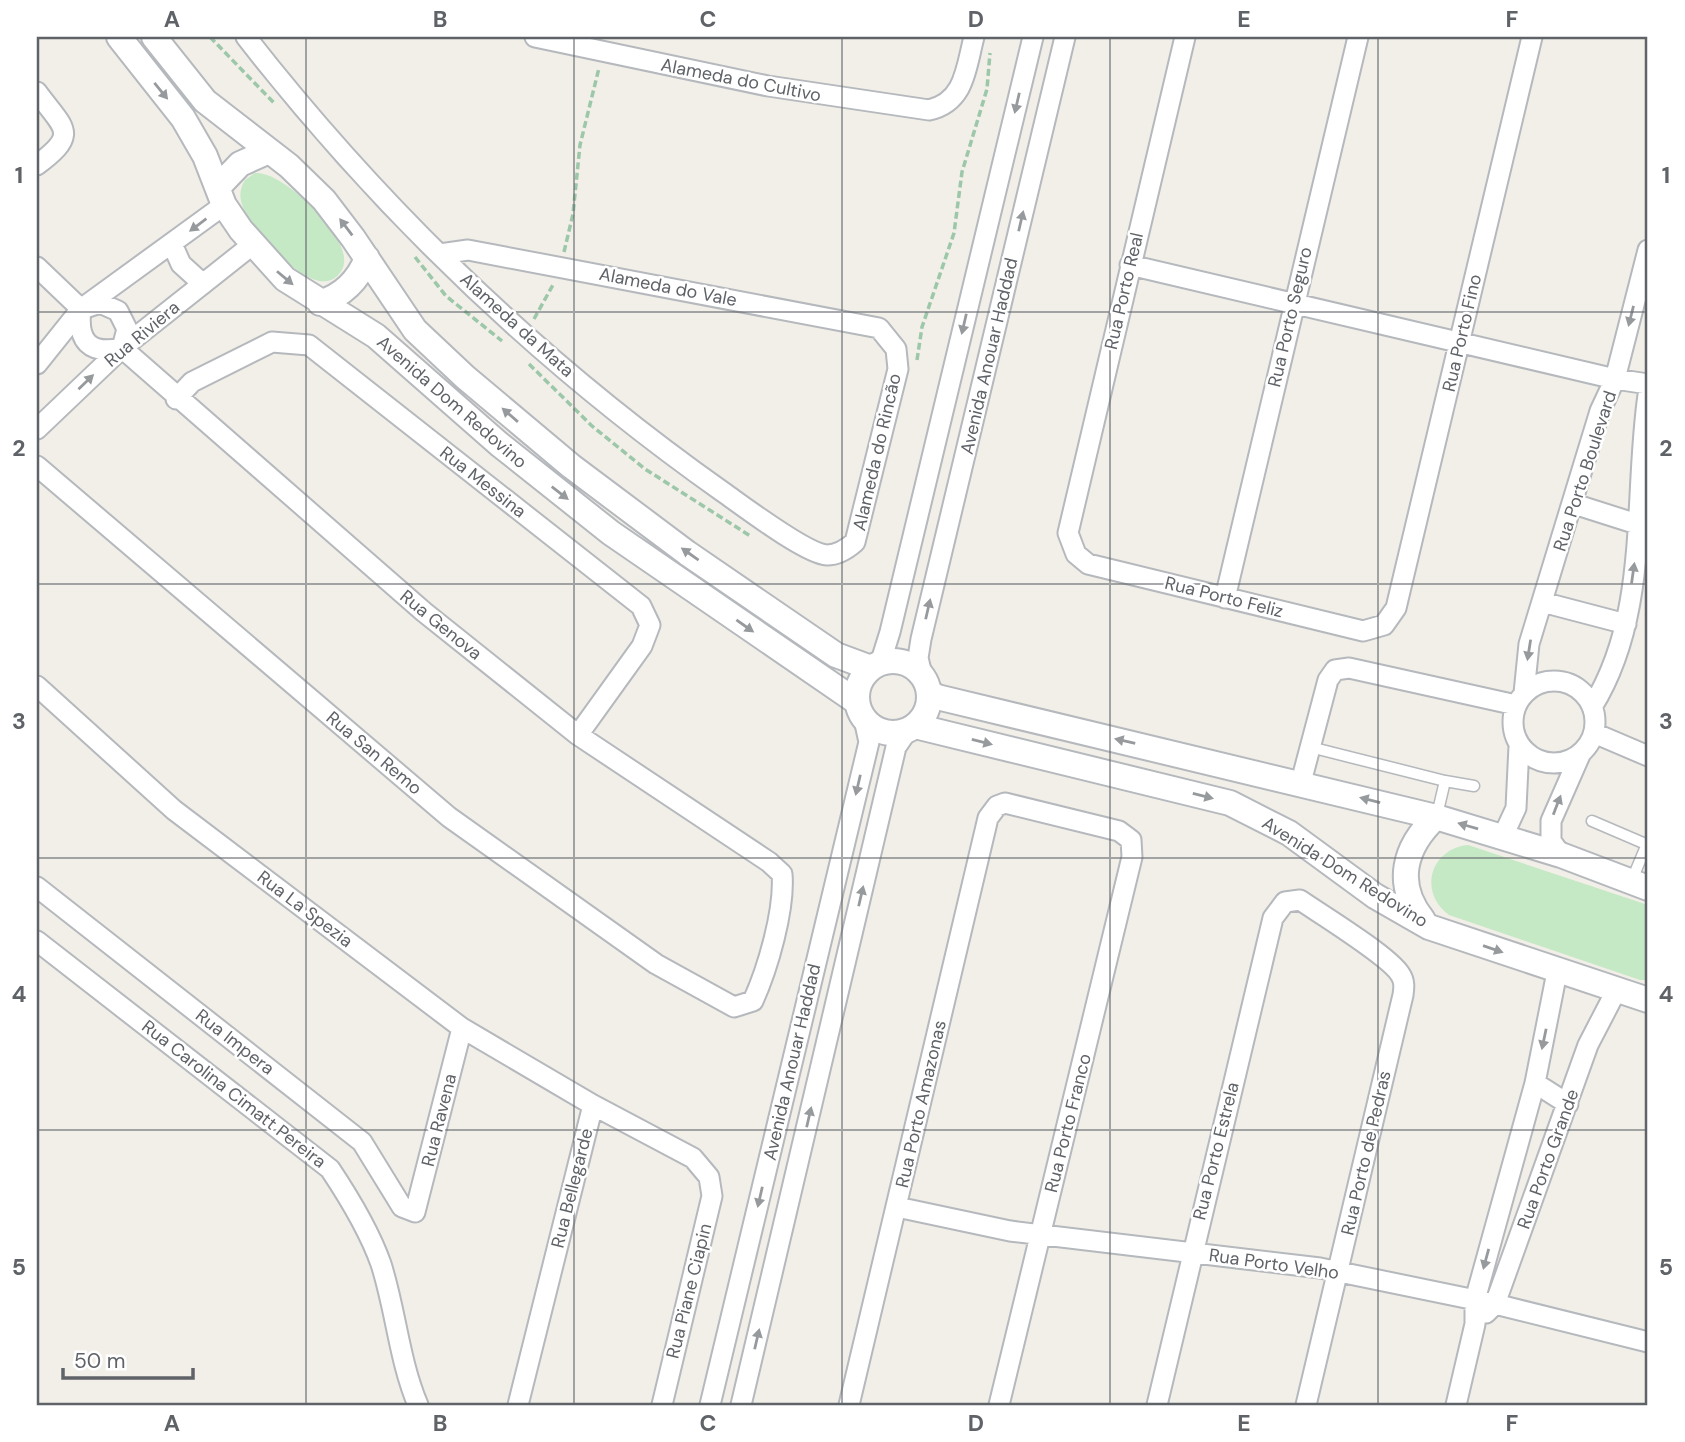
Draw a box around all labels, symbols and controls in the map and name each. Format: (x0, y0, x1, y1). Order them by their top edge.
text: A (164, 4, 180, 34)
text: B (433, 4, 447, 34)
text: C (700, 4, 716, 34)
text: D (968, 4, 984, 34)
text: E (1237, 4, 1251, 34)
text: F (1506, 4, 1519, 34)
street label: Alameda do Cultivo (659, 53, 823, 107)
one-way arrow (153, 81, 168, 99)
one-way arrow (1011, 92, 1022, 114)
text: 1 (15, 160, 23, 190)
text: 1 (1662, 160, 1670, 190)
one-way arrow (1016, 210, 1027, 232)
one-way arrow (189, 217, 207, 231)
one-way arrow (339, 218, 353, 236)
street label: Rua Porto Real (1099, 230, 1149, 352)
street label: Rua Porto Seguro (1262, 245, 1318, 389)
street label: Avenida Anouar Haddad (955, 255, 1023, 457)
street label: Alameda do Vale (597, 262, 739, 312)
street label: Alameda da Mata (455, 267, 579, 383)
one-way arrow (277, 270, 294, 285)
street label: Rua Porto Fino (1437, 272, 1487, 394)
street label: Rua Riviera (99, 296, 185, 372)
one-way arrow (1625, 305, 1636, 327)
one-way arrow (958, 313, 969, 335)
street label: Avenida Dom Redovino (372, 330, 532, 474)
street label: Alameda do Rincão (847, 371, 907, 533)
one-way arrow (77, 374, 94, 390)
street label: Rua Porto Boulevard (1548, 388, 1622, 554)
one-way arrow (501, 407, 519, 423)
text: 2 (12, 433, 26, 463)
text: 2 (1659, 433, 1673, 463)
street label: Rua Messina (435, 441, 531, 523)
one-way arrow (550, 486, 568, 501)
one-way arrow (681, 547, 699, 561)
one-way arrow (1628, 562, 1639, 584)
street label: Rua Porto Feliz (1162, 571, 1286, 623)
street label: Rua Genova (395, 585, 487, 665)
one-way arrow (923, 598, 934, 620)
one-way arrow (736, 619, 754, 633)
one-way arrow (1523, 639, 1534, 661)
text: 3 (12, 706, 26, 736)
street label: Rua San Remo (321, 706, 427, 800)
text: 3 (1659, 706, 1673, 736)
one-way arrow (971, 736, 993, 747)
one-way arrow (1114, 736, 1136, 747)
one-way arrow (853, 775, 864, 797)
one-way arrow (1192, 791, 1214, 802)
one-way arrow (1359, 794, 1381, 805)
one-way arrow (1552, 794, 1563, 815)
street label: Avenida Dom Redovino (1257, 811, 1433, 933)
one-way arrow (1457, 820, 1479, 831)
street label: Rua La Spezia (252, 865, 358, 953)
one-way arrow (856, 885, 867, 907)
one-way arrow (1483, 944, 1504, 955)
street label: Avenida Anouar Haddad (758, 961, 826, 1163)
text: 4 (12, 979, 27, 1009)
text: 4 (1659, 979, 1674, 1009)
street label: Rua Impera (191, 1004, 279, 1080)
street label: Rua Carolina Cimatt Pereira (137, 1014, 331, 1174)
street label: Rua Porto Amazonas (890, 1018, 952, 1190)
one-way arrow (1538, 1028, 1549, 1050)
street label: Rua Porto Franco (1039, 1051, 1097, 1195)
street label: Rua Porto de Pedras (1335, 1068, 1397, 1238)
street label: Rua Ravena (416, 1071, 462, 1169)
street label: Rua Porto Estrela (1187, 1080, 1245, 1222)
street label: Rua Porto Grande (1512, 1086, 1584, 1232)
one-way arrow (804, 1106, 815, 1128)
street label: Rua Bellegarde (546, 1126, 598, 1250)
one-way arrow (754, 1186, 765, 1208)
street label: Rua Piane Ciapin (661, 1221, 717, 1361)
street label: Rua Porto Velho (1207, 1243, 1341, 1285)
one-way arrow (1480, 1248, 1491, 1270)
text: 5 (12, 1252, 26, 1282)
text: 5 (1659, 1252, 1673, 1282)
one-way arrow (752, 1328, 763, 1350)
scale bar (63, 1337, 192, 1381)
text: 50 m (74, 1347, 125, 1375)
text: A (164, 1408, 180, 1438)
text: B (433, 1408, 447, 1438)
text: C (700, 1408, 716, 1438)
text: D (968, 1408, 984, 1438)
text: E (1237, 1408, 1251, 1438)
text: F (1506, 1408, 1519, 1438)

